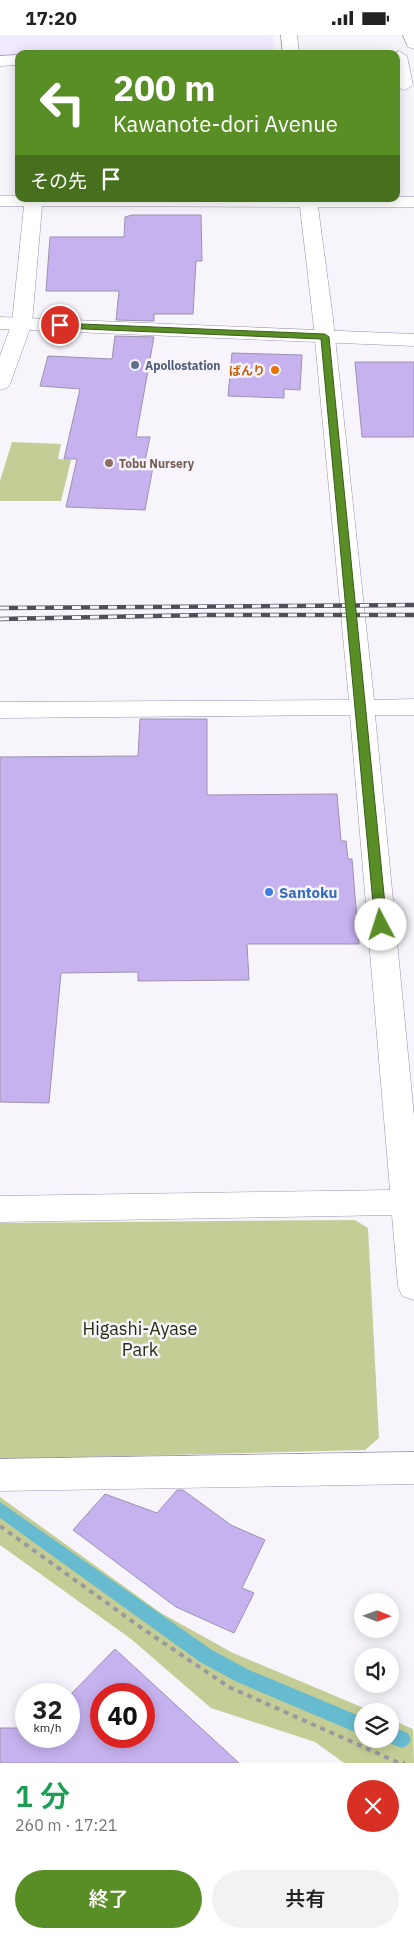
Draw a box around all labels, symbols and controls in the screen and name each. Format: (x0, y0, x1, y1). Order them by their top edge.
text: 17:20 (25, 6, 77, 30)
text: 200 m (113, 65, 216, 111)
icon: left (30, 70, 95, 135)
text: Kawanote-dori Avenue (113, 109, 338, 138)
icon: arrive (97, 165, 125, 193)
text: その先 (30, 169, 87, 193)
pin (39, 304, 81, 346)
icon: arrive (46, 311, 74, 339)
place label: Apollostation (145, 358, 220, 373)
marker: Apollostation (129, 359, 141, 371)
place label: ばんり (229, 363, 265, 378)
marker: ばんり (269, 364, 281, 376)
place label: Tobu Nursery (119, 456, 195, 471)
marker: Tobu Nursery (103, 457, 115, 469)
place label: Santoku (279, 883, 337, 902)
marker: Santoku (263, 886, 275, 898)
position arrow (354, 898, 406, 950)
park label: Higashi-Ayase Park (83, 1317, 198, 1361)
north arrow (354, 1593, 399, 1637)
map controls (354, 1593, 399, 1748)
button: sound (354, 1648, 399, 1693)
speed limit sign: 40 (90, 1683, 155, 1748)
text: 32 (32, 1693, 63, 1726)
button: layers (354, 1703, 399, 1748)
text: km/h (33, 1720, 62, 1735)
text: 1 分 (15, 1776, 70, 1815)
button: close (347, 1780, 399, 1832)
text: 260 m · 17:21 (15, 1815, 117, 1835)
button: 終了 (15, 1870, 202, 1928)
button: 共有 (212, 1870, 399, 1928)

